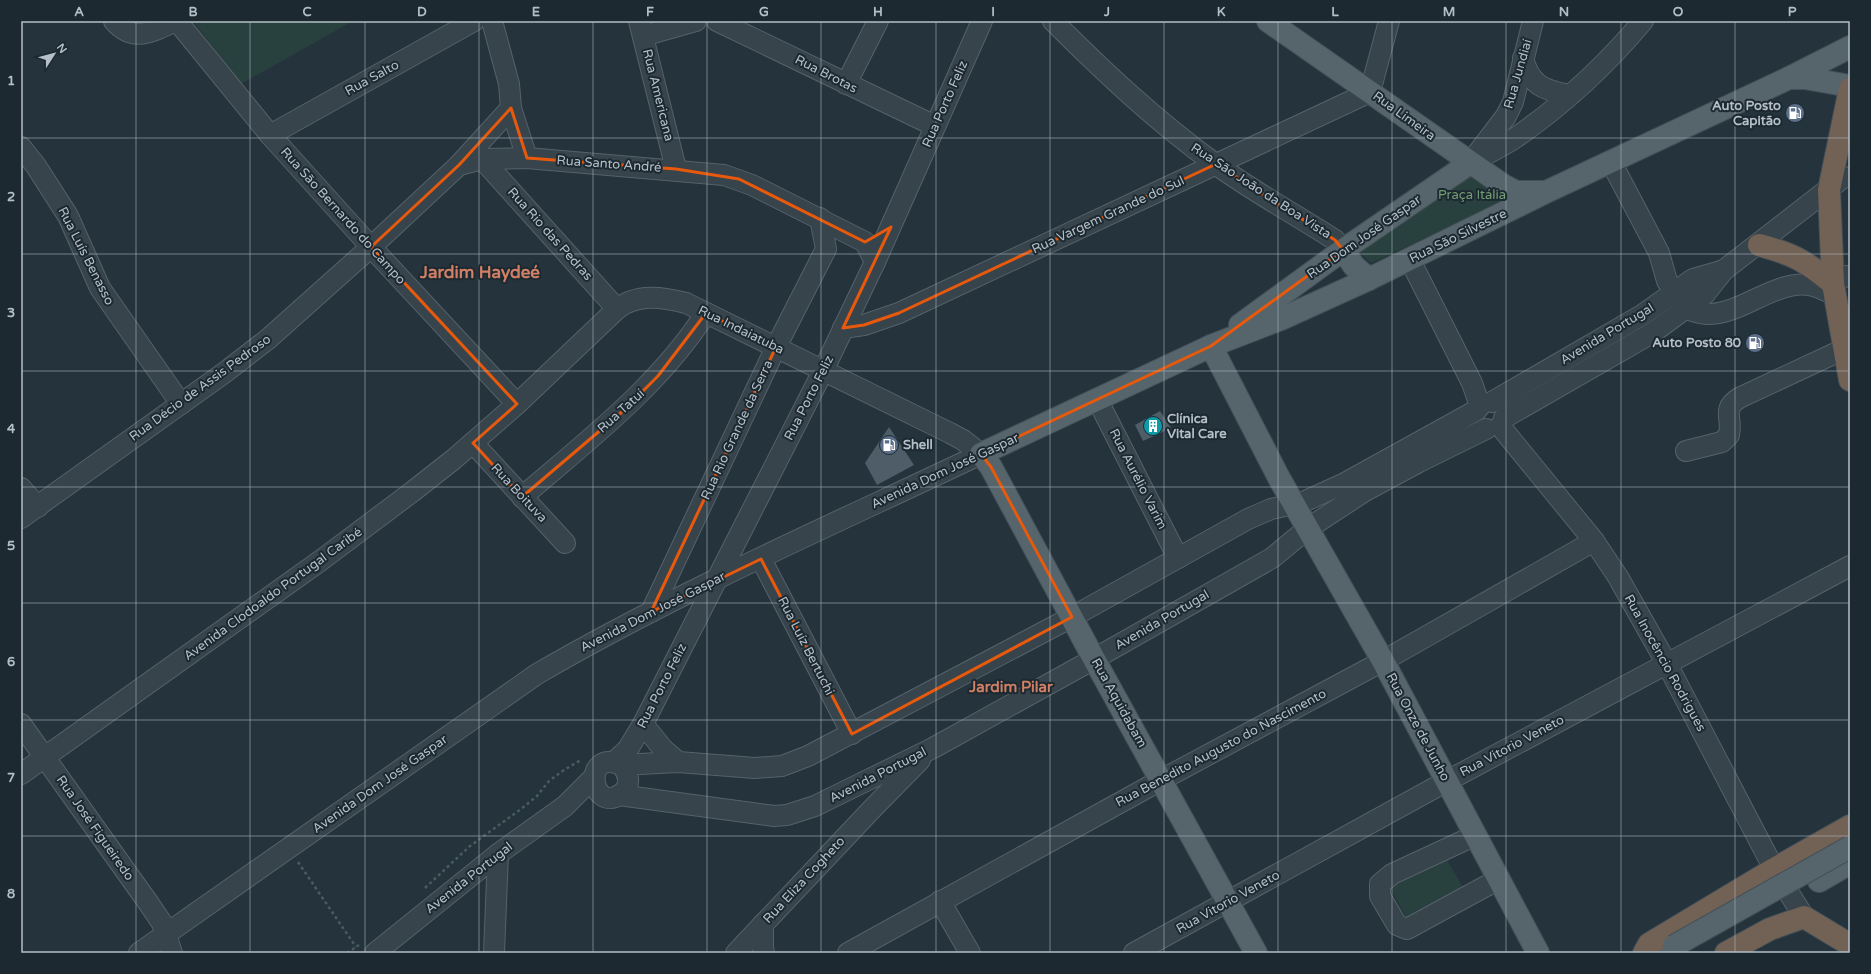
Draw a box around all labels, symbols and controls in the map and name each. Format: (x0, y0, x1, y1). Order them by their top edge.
text: A (74, 4, 84, 20)
text: B (188, 4, 198, 20)
text: C (302, 4, 312, 20)
text: D (417, 4, 427, 20)
text: E (532, 4, 540, 20)
text: F (646, 4, 654, 20)
text: G (759, 4, 769, 20)
text: H (873, 4, 883, 20)
text: I (991, 4, 995, 20)
text: J (1103, 4, 1110, 20)
text: K (1217, 4, 1226, 20)
text: L (1331, 4, 1339, 20)
text: M (1443, 4, 1455, 20)
text: N (1559, 4, 1569, 20)
text: O (1673, 4, 1684, 20)
text: P (1788, 4, 1797, 20)
north arrow (34, 34, 74, 74)
street label: Rua Jundiaí (1500, 37, 1536, 111)
text: N (54, 41, 70, 56)
street label: Rua Americana (639, 47, 677, 143)
street label: Rua Brotas (792, 51, 860, 97)
street label: Rua Salto (342, 57, 402, 99)
street label: Rua Porto Feliz (919, 58, 971, 150)
text: 1 (7, 73, 15, 89)
street label: Rua Limeira (1370, 88, 1438, 144)
place label: Auto Posto Capitão (1712, 98, 1781, 129)
fuel station icon: Auto Posto Capitão (1784, 102, 1806, 124)
street label: Rua São João da Boa Vista (1188, 140, 1334, 242)
street label: Rua São Bernardo do Campo (277, 144, 409, 288)
street label: Rua Santo André (556, 152, 662, 176)
street label: Rua Vargem Grande do Sul (1029, 173, 1187, 257)
street label: Rua Rio das Pedras (504, 184, 596, 284)
park label: Praça Itália (1438, 187, 1506, 203)
text: 2 (7, 189, 15, 205)
street label: Rua Dom José Gaspar (1304, 192, 1424, 282)
street label: Rua Luís Benasso (54, 204, 118, 308)
street label: Rua São Silvestre (1407, 206, 1509, 266)
district label: Jardim Haydeé (419, 262, 540, 283)
street label: Avenida Portugal (1557, 300, 1657, 368)
street label: Rua Indaiatuba (695, 302, 787, 358)
text: 3 (7, 305, 15, 321)
street label: Rua Décio de Assis Pedroso (126, 331, 274, 445)
fuel station icon: Auto Posto 80 (1744, 332, 1766, 354)
place label: Auto Posto 80 (1652, 335, 1741, 351)
street label: Rua Porto Feliz (781, 353, 837, 443)
street label: Rua Rio Grande da Serra (698, 358, 776, 502)
street label: Rua Tatuí (594, 386, 648, 436)
place label: Clínica Vital Care (1167, 411, 1227, 442)
building icon: Clínica Vital Care (1142, 415, 1164, 437)
text: 4 (7, 421, 16, 437)
street label: Rua Aurélio Varim (1106, 426, 1170, 532)
street label: Avenida Dom José Gaspar (869, 430, 1021, 512)
fuel station icon: Shell (878, 434, 900, 456)
place label: Shell (903, 437, 933, 453)
street label: Rua Boituva (488, 460, 550, 526)
street label: Avenida Clodoaldo Portugal Caribé (181, 524, 365, 664)
text: 5 (7, 538, 15, 554)
street label: Avenida Dom José Gaspar (578, 568, 728, 656)
street label: Avenida Portugal (1112, 586, 1212, 654)
street label: Rua Inocêncio Rodrigues (1621, 592, 1709, 734)
street label: Rua Luíz Bertuchi (774, 594, 838, 698)
street label: Rua Porto Feliz (634, 641, 690, 731)
text: 6 (7, 654, 15, 670)
street label: Rua Aquidabam (1088, 656, 1150, 750)
street label: Rua Onze de Junho (1383, 670, 1453, 784)
district label: Jardim Pilar (968, 678, 1053, 696)
street label: Rua Benedito Augusto do Nascimento (1113, 685, 1329, 811)
street label: Rua Vitorio Veneto (1457, 712, 1567, 780)
street label: Avenida Dom José Gaspar (309, 731, 451, 837)
street label: Avenida Portugal (827, 744, 929, 806)
text: 7 (7, 770, 15, 786)
street label: Rua José Figueiredo (53, 772, 137, 884)
street label: Rua Eliza Cogheto (760, 833, 848, 927)
street label: Avenida Portugal (422, 839, 516, 917)
street label: Rua Vitorio Veneto (1173, 867, 1283, 937)
text: 8 (7, 886, 15, 902)

